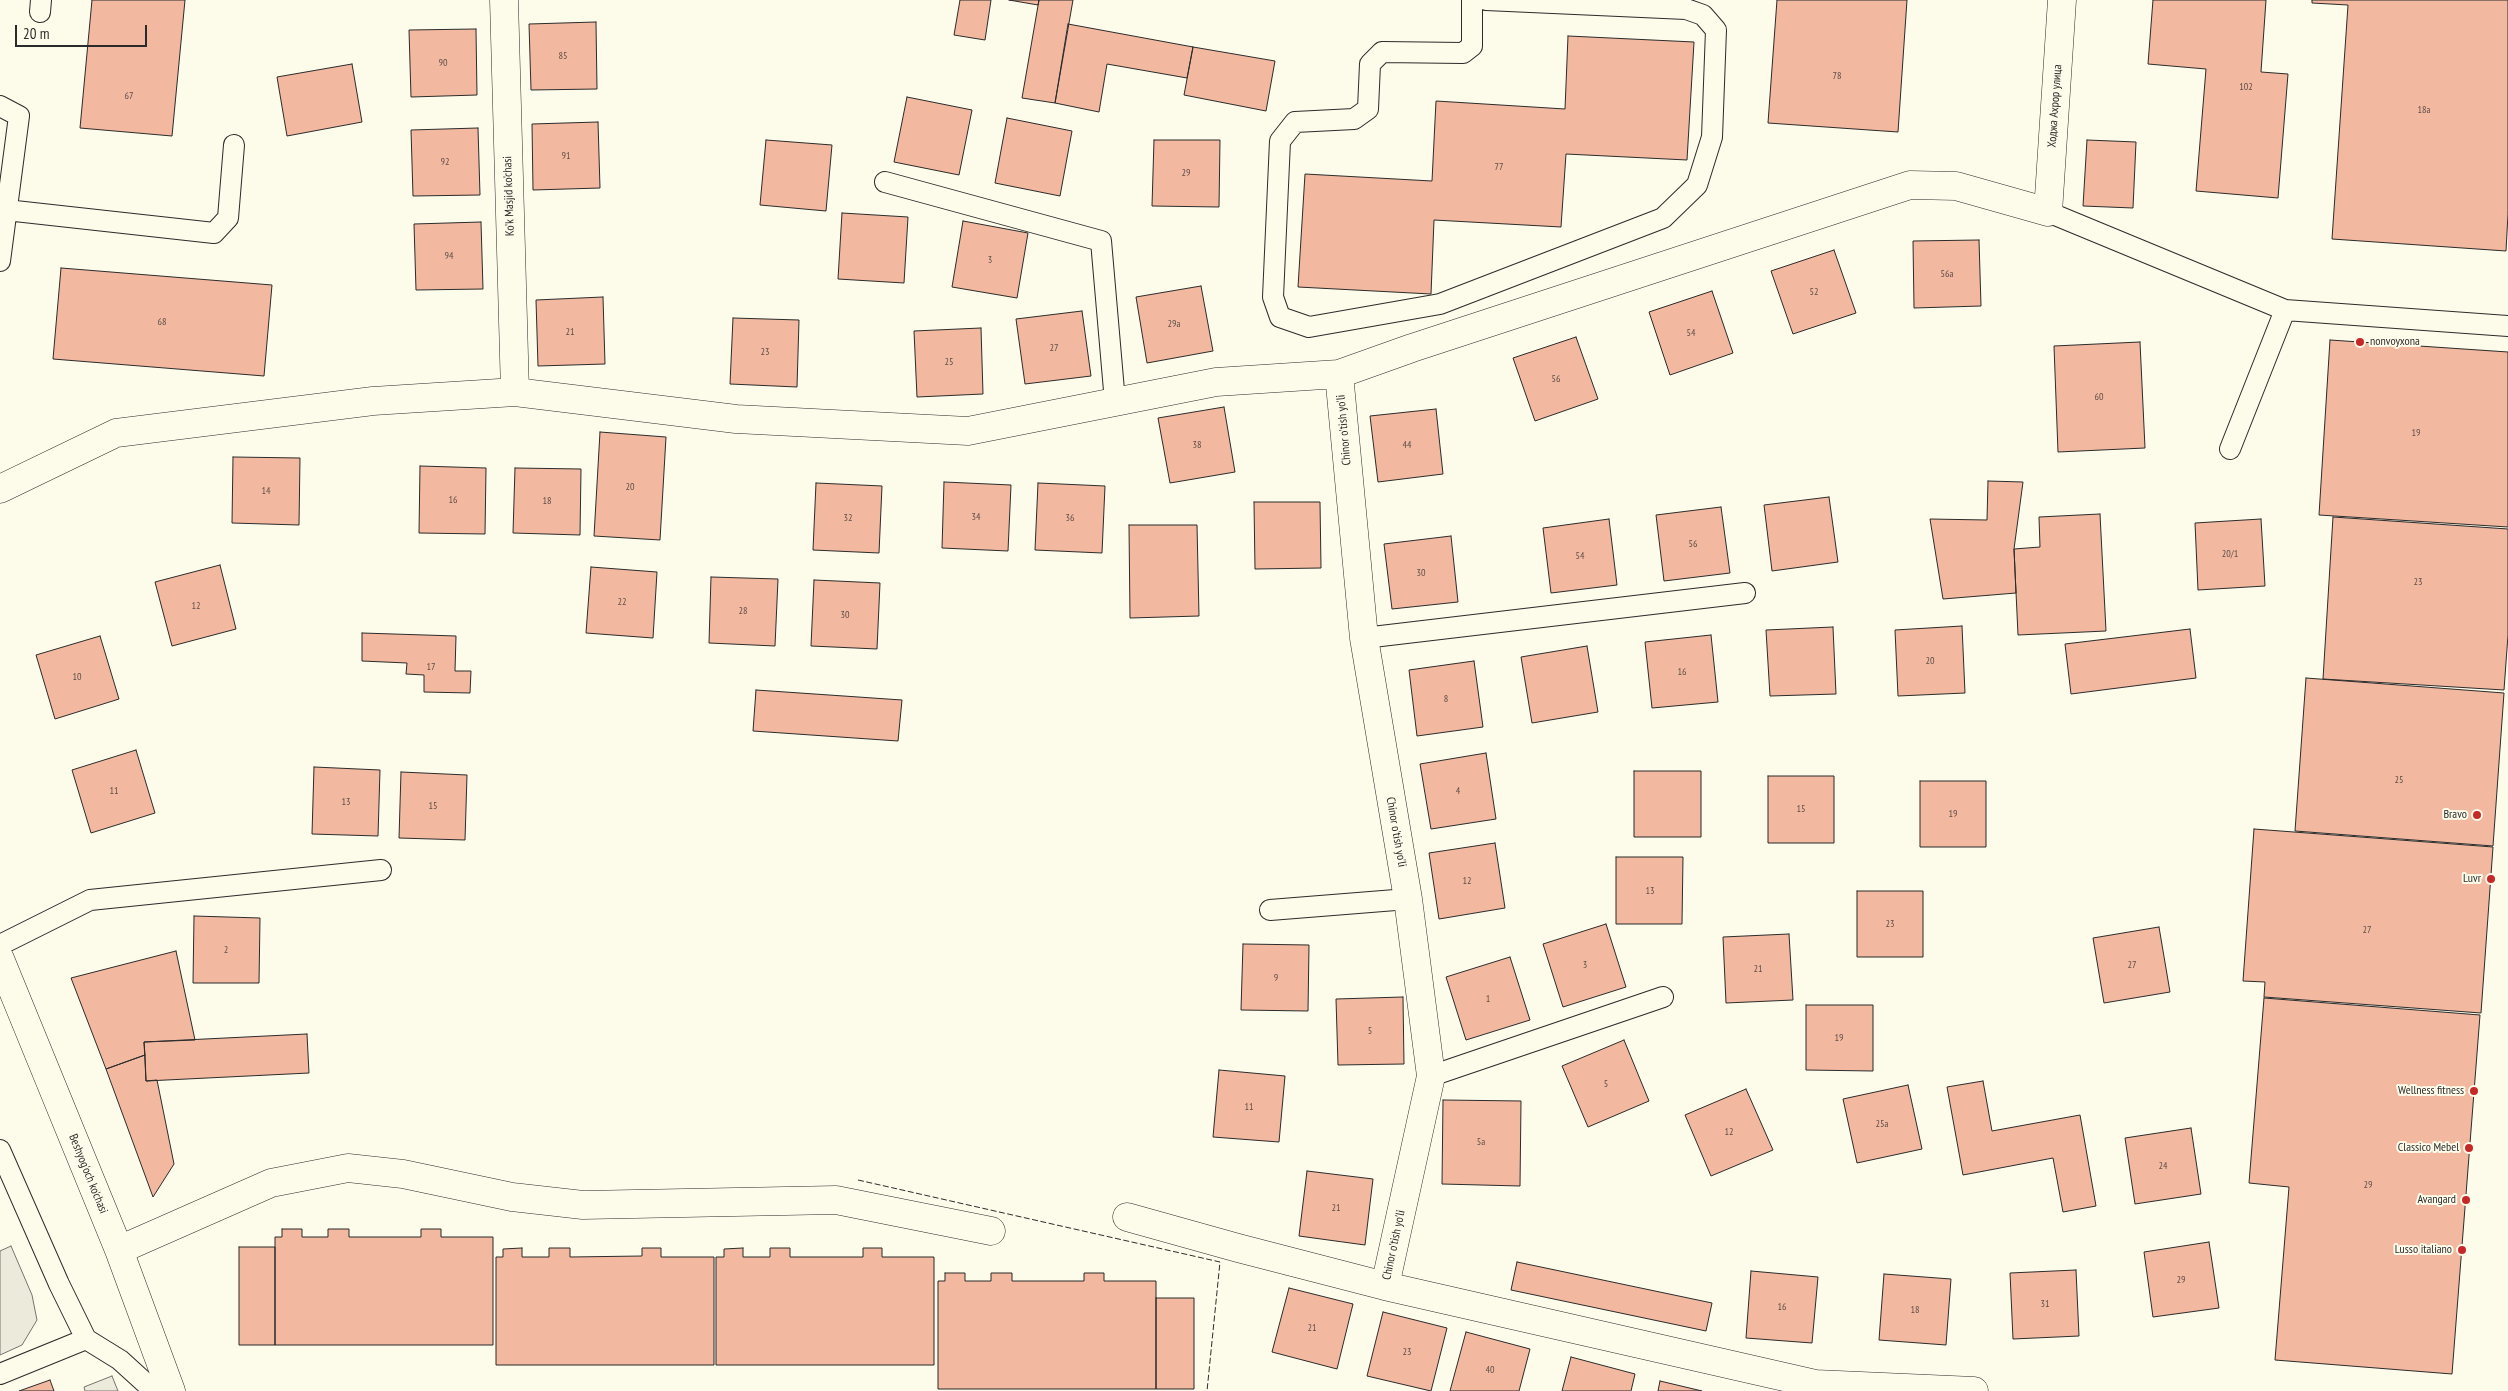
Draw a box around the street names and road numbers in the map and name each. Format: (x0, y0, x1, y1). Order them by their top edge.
street label: Ходжа Ахрор улица (2045, 64, 2065, 148)
street label: Ko'k Masjid ko'chasi (500, 156, 518, 236)
street label: Chinor o'tish yo'li (1334, 394, 1354, 466)
street label: Chinor o'tish yo'li (1383, 796, 1409, 868)
street label: Beshyog'och ko'chasi (65, 1132, 111, 1216)
street label: Chinor o'tish yo'li (1380, 1209, 1408, 1281)

